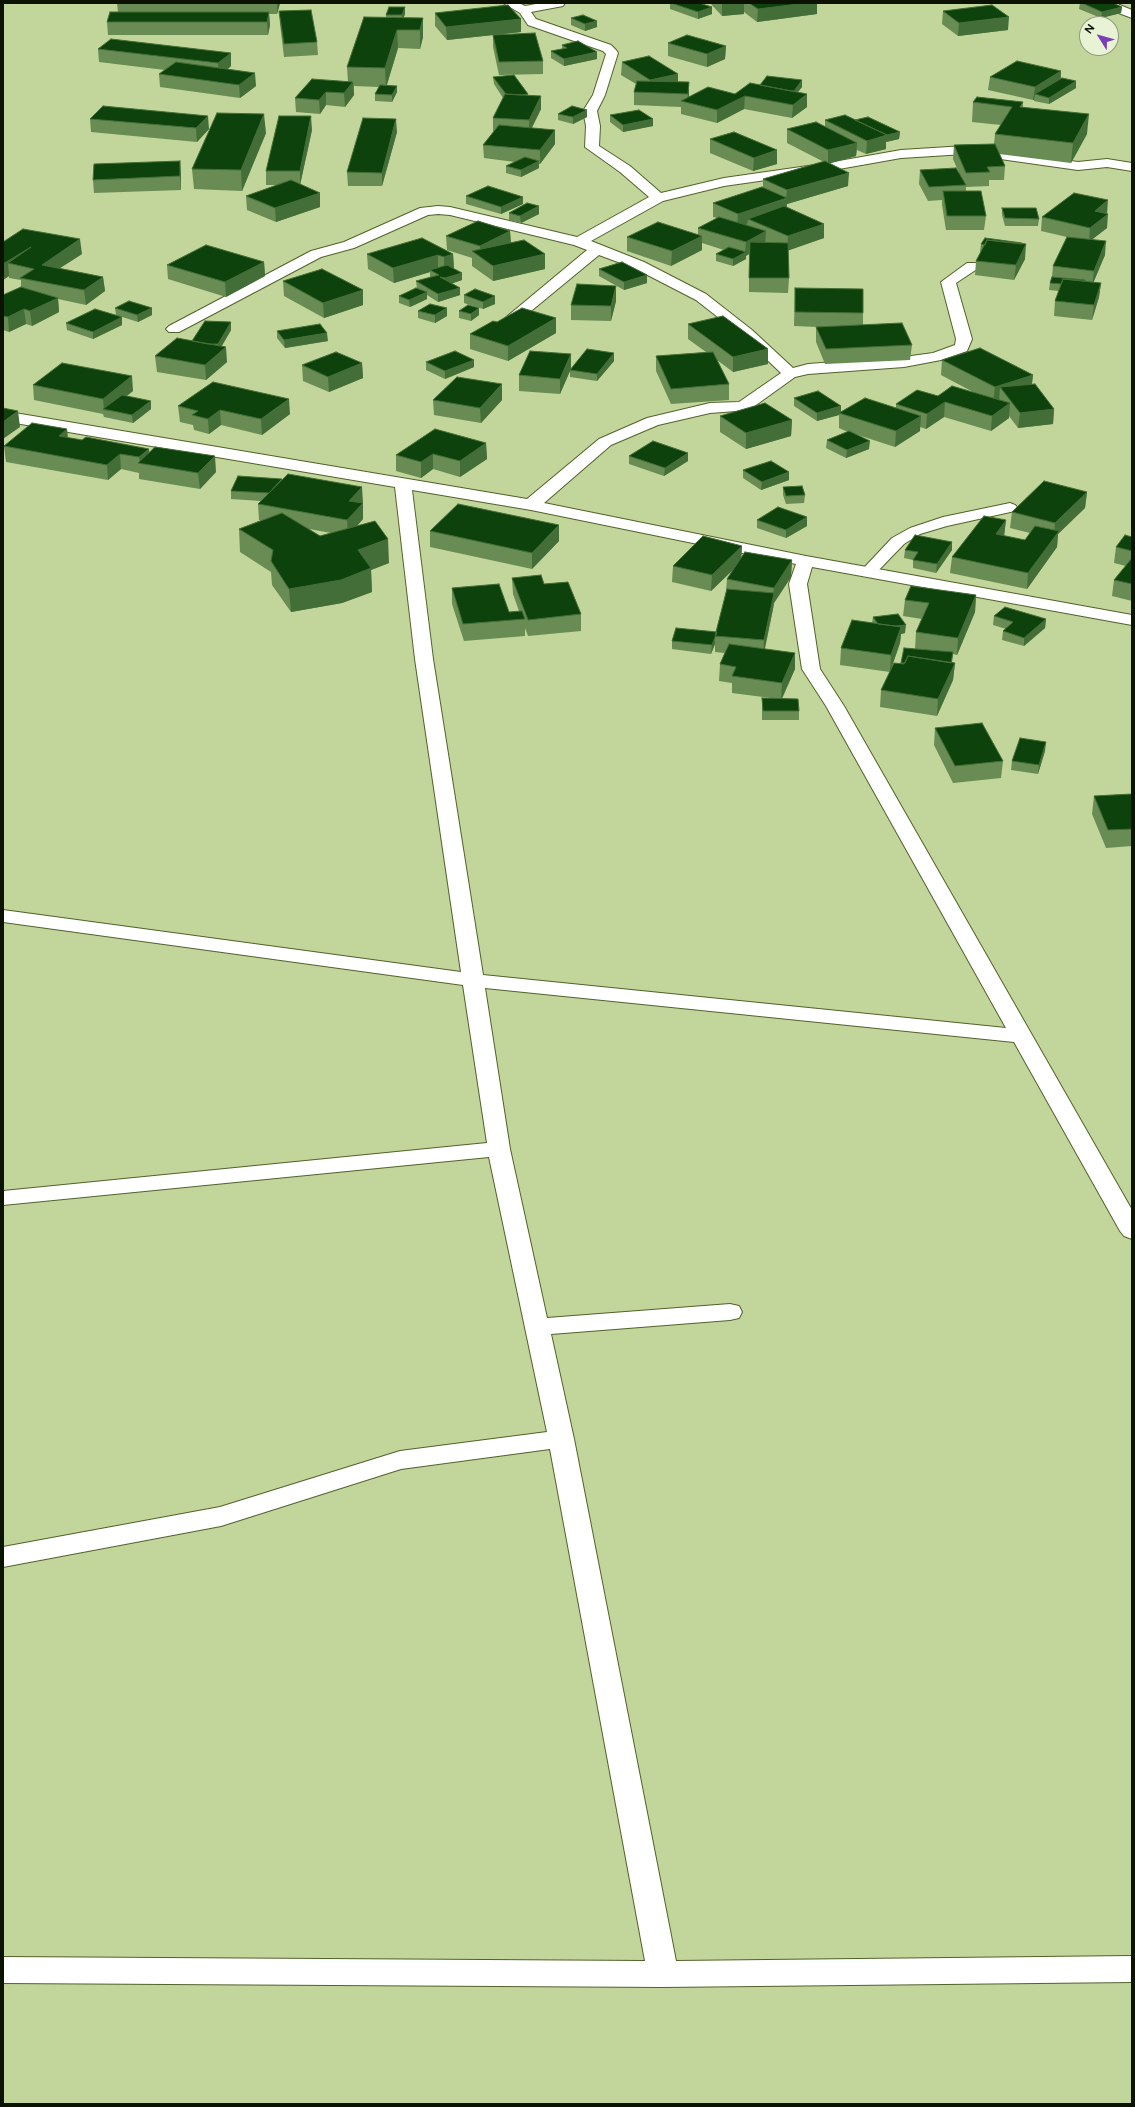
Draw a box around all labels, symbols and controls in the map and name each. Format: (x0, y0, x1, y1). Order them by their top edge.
north arrow (1079, 16, 1119, 56)
text: N (1082, 22, 1098, 36)

